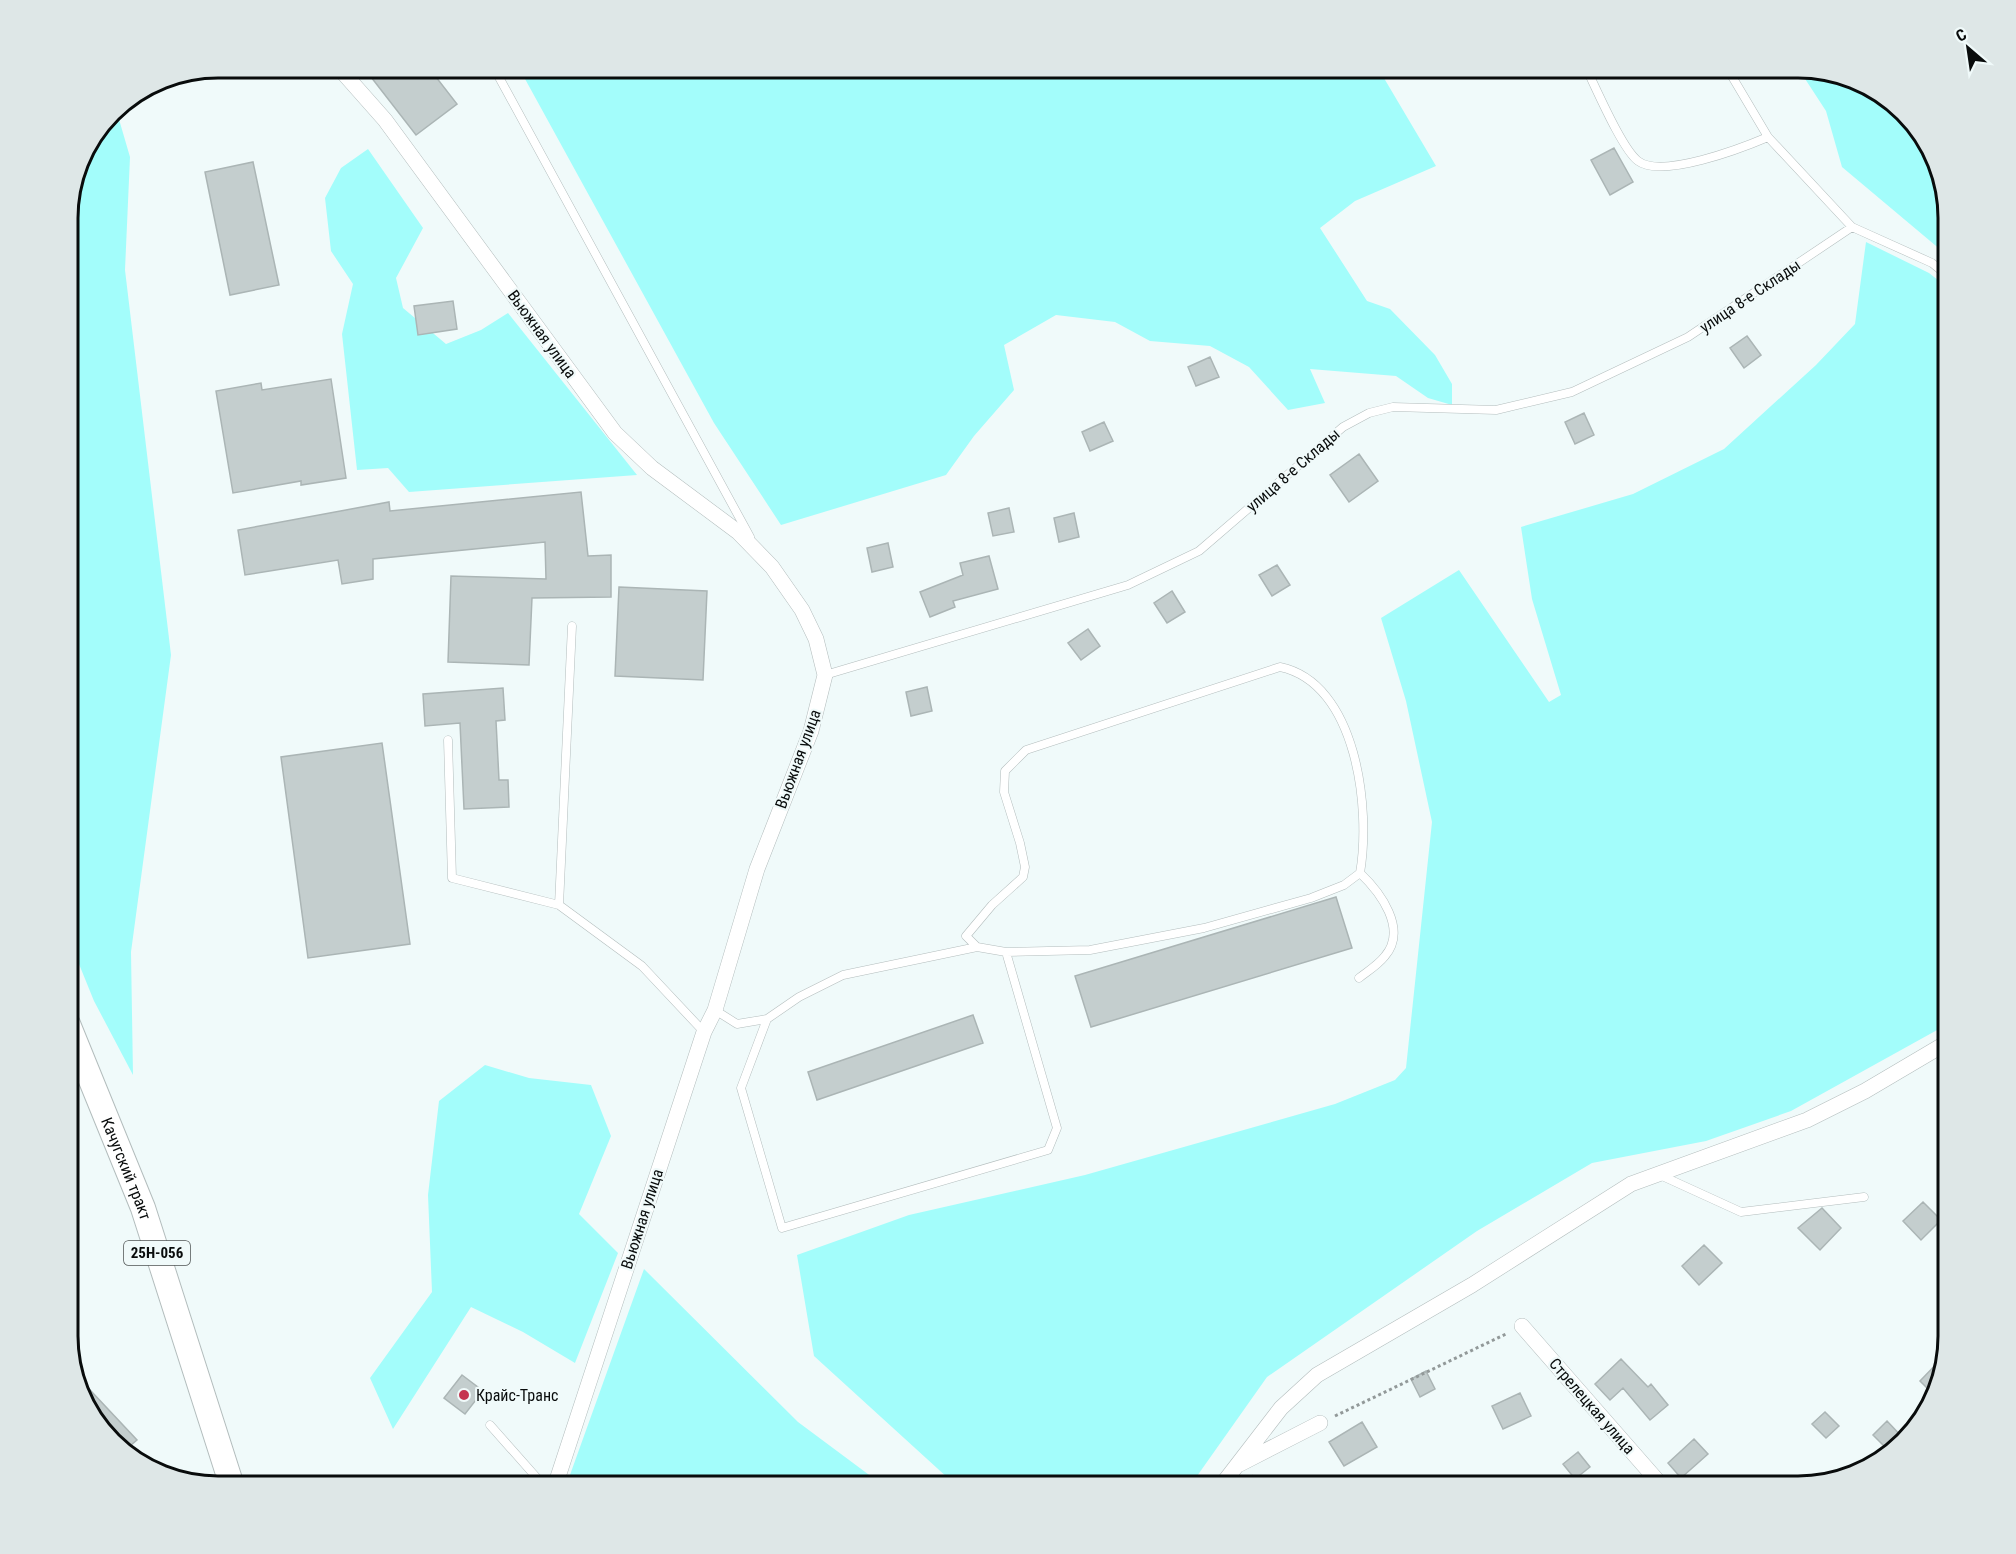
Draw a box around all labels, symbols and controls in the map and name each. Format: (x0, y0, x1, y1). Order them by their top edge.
north arrow (1938, 18, 1998, 78)
text: С (1952, 25, 1970, 46)
street label: улица 8-е Склады (1696, 255, 1804, 337)
street label: Вьюжная улица (504, 286, 580, 382)
street label: улица 8-е Склады (1242, 424, 1344, 516)
street label: Вьюжная улица (771, 707, 825, 811)
street label: Качугский тракт (98, 1115, 156, 1222)
street label: Вьюжная улица (617, 1167, 667, 1271)
road number: 25Н-056 (124, 1241, 190, 1265)
street label: Стрелецкая улица (1545, 1354, 1639, 1458)
place label: Крайс-Транс (476, 1386, 558, 1405)
marker: Крайс-Транс (457, 1388, 471, 1402)

